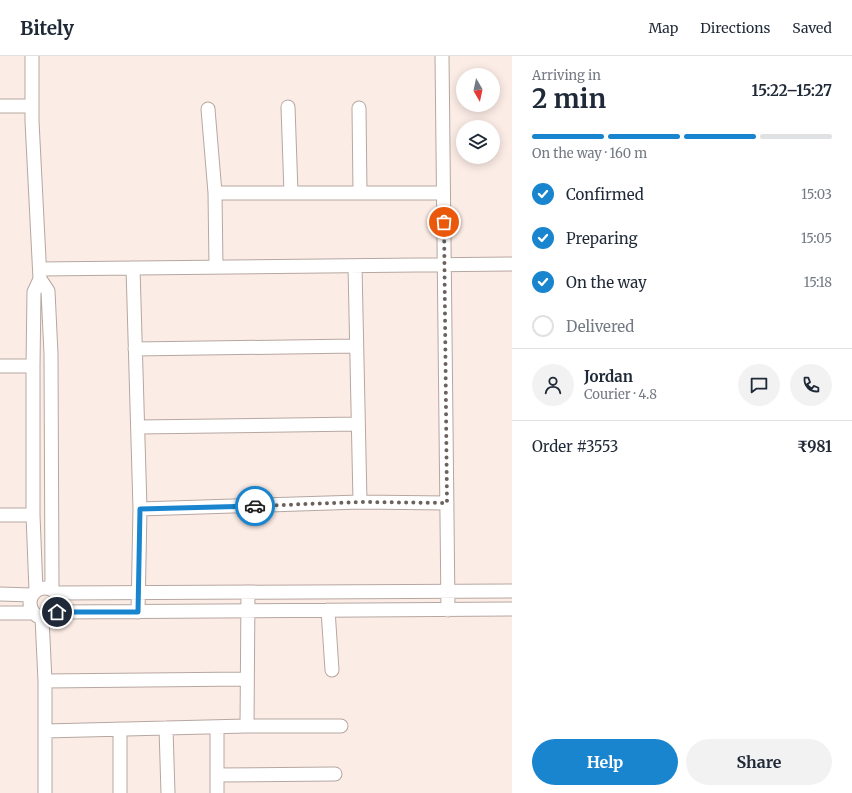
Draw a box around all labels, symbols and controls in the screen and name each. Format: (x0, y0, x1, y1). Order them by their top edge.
text: Bitely (20, 16, 74, 40)
text: Map (648, 19, 678, 37)
text: Directions (700, 19, 770, 37)
text: Saved (792, 19, 832, 37)
text: Arriving in (532, 67, 601, 84)
north arrow (456, 68, 500, 112)
map controls (456, 68, 500, 164)
text: 15:22–15:27 (752, 81, 832, 100)
text: 2 min (532, 82, 606, 115)
button: layers (456, 120, 500, 164)
text: On the way · 160 m (532, 145, 647, 162)
icon: check (532, 183, 554, 205)
text: Confirmed (566, 185, 644, 204)
text: 15:03 (801, 186, 832, 203)
pin (427, 205, 461, 239)
icon: bag (433, 211, 455, 233)
icon: check (532, 227, 554, 249)
text: Preparing (566, 229, 638, 248)
text: 15:05 (801, 230, 832, 247)
icon: check (532, 271, 554, 293)
text: On the way (566, 273, 647, 292)
text: 15:18 (804, 274, 832, 291)
text: Delivered (566, 317, 634, 336)
button: person (532, 364, 574, 406)
button: chat (738, 364, 780, 406)
button: phone (790, 364, 832, 406)
text: Jordan (584, 367, 633, 386)
text: Courier · 4.8 (584, 386, 657, 403)
text: Order #3553 (532, 437, 618, 456)
text: ₹981 (797, 437, 832, 456)
courier (235, 486, 275, 526)
icon: car (244, 495, 266, 517)
pin (40, 595, 74, 629)
icon: home (46, 601, 68, 623)
button: Help (532, 739, 678, 785)
button: Share (686, 739, 832, 785)

